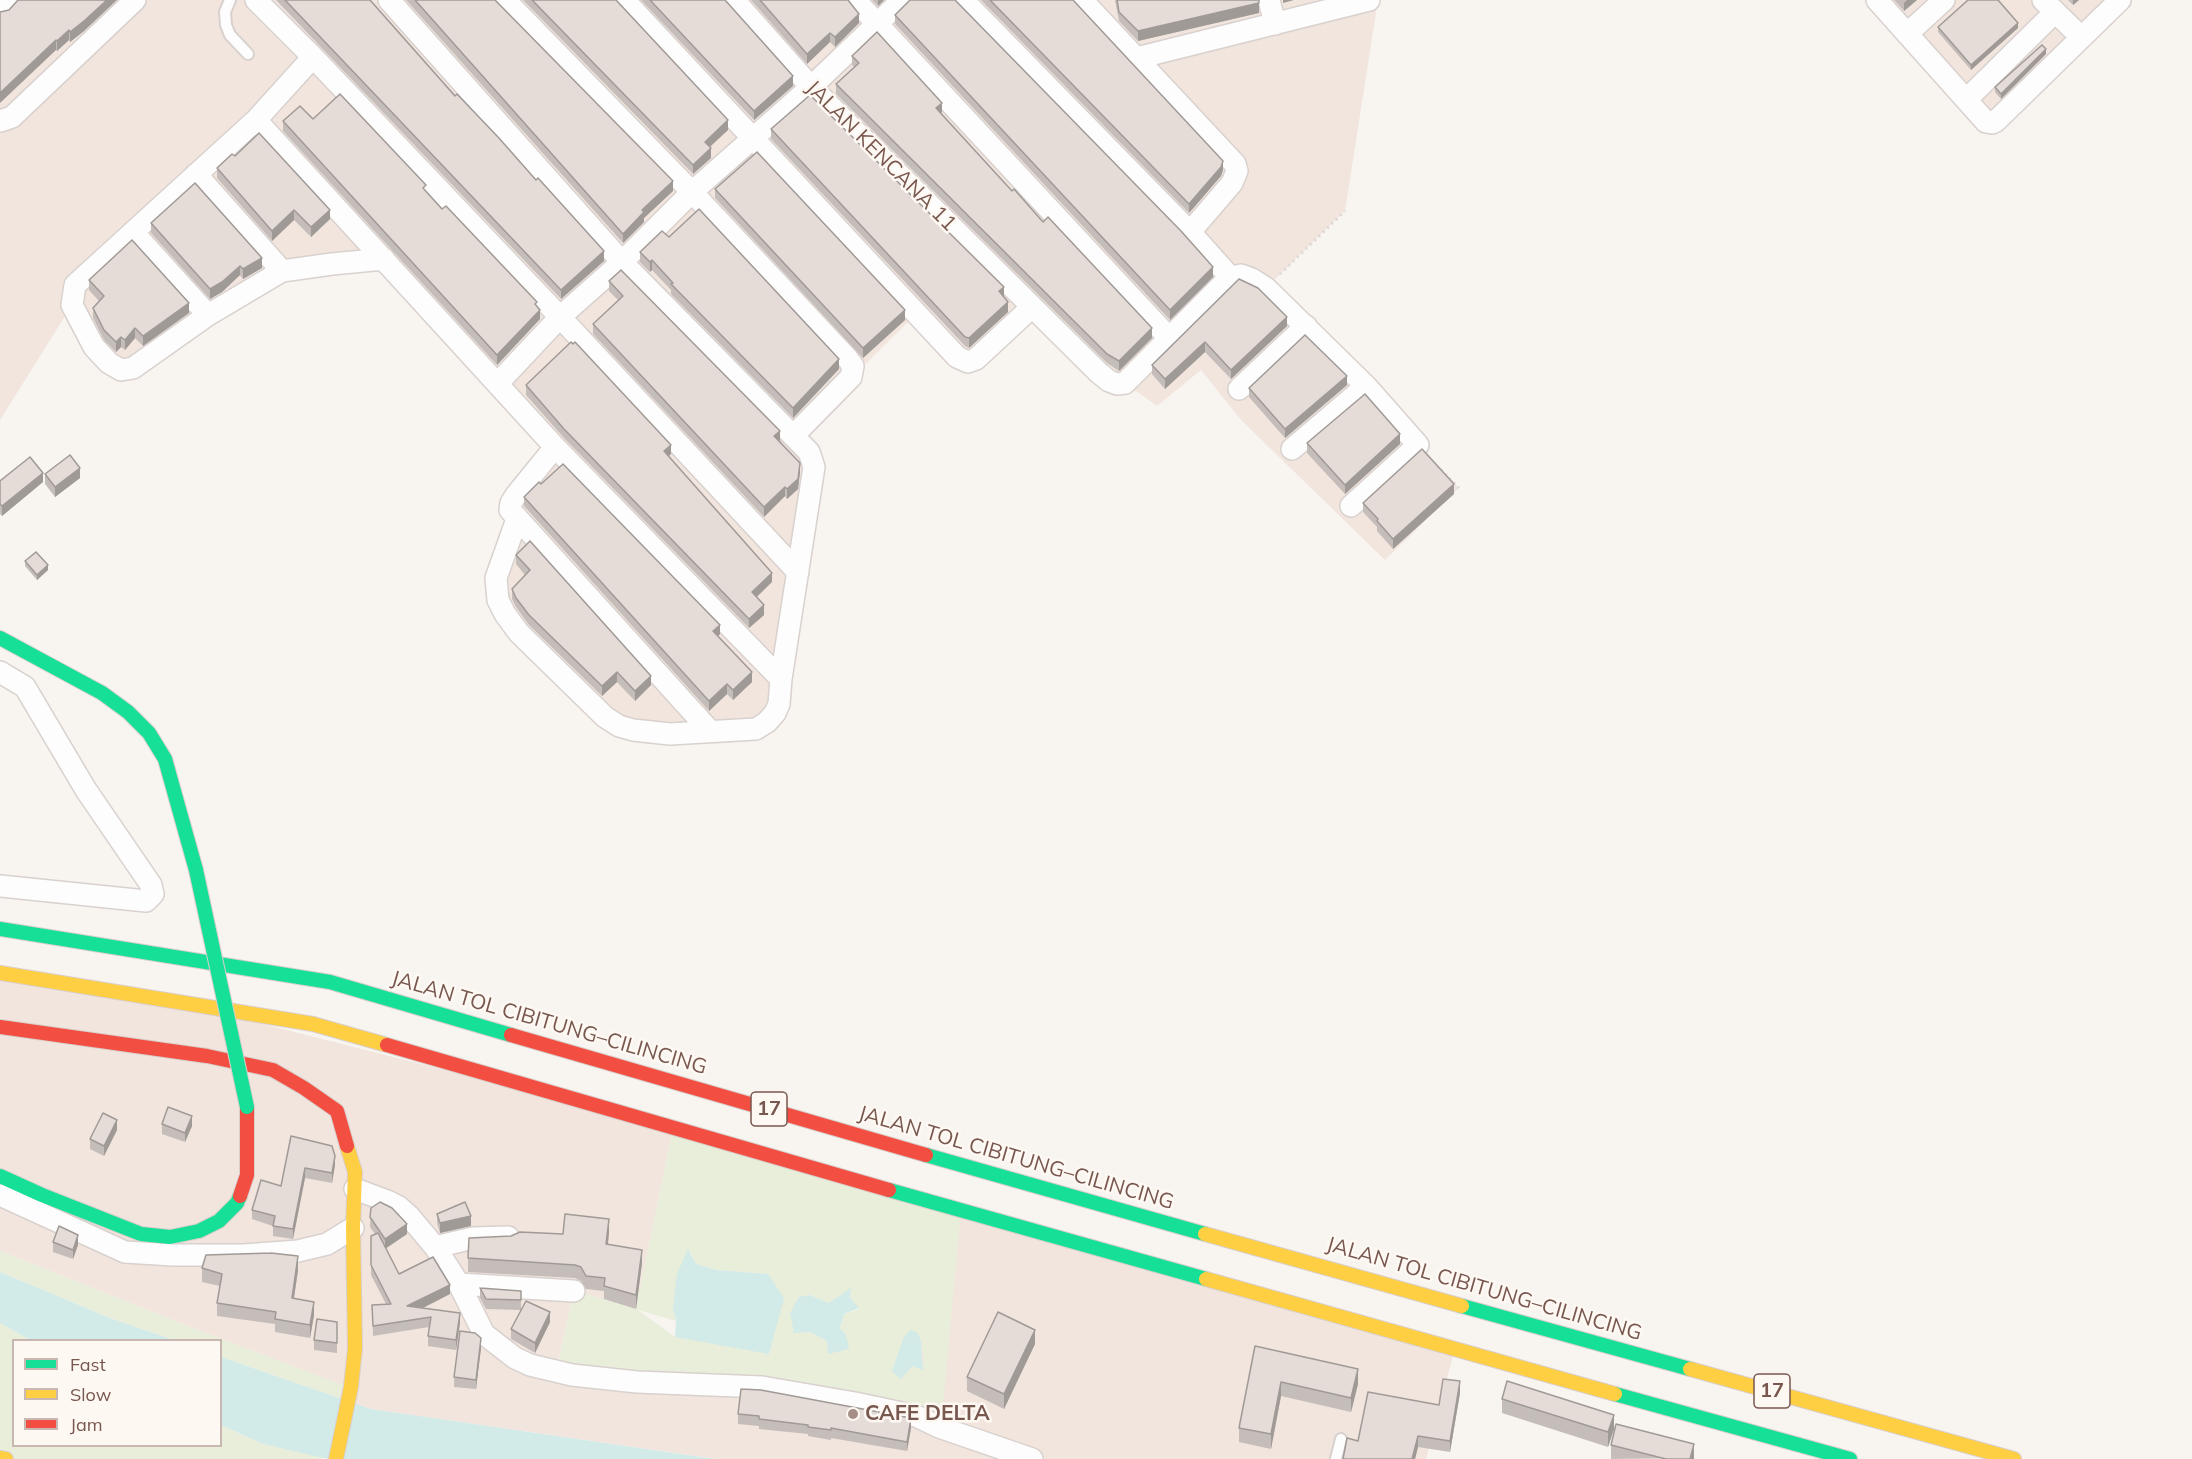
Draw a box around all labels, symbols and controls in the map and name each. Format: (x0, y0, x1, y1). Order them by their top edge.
street label: JALAN KENCANA 11 (800, 75, 962, 237)
street label: JALAN TOL CIBITUNG–CILINCING (388, 966, 710, 1080)
road number: 17 (751, 1092, 787, 1126)
street label: JALAN TOL CIBITUNG–CILINCING (855, 1101, 1177, 1215)
street label: JALAN TOL CIBITUNG–CILINCING (1323, 1232, 1645, 1346)
legend (12, 1339, 222, 1447)
text: Fast (70, 1353, 106, 1376)
road number: 17 (1754, 1374, 1790, 1408)
text: Slow (70, 1383, 111, 1406)
place label: CAFE DELTA (865, 1401, 990, 1427)
marker: CAFE DELTA (846, 1407, 860, 1421)
text: Jam (70, 1413, 103, 1436)

